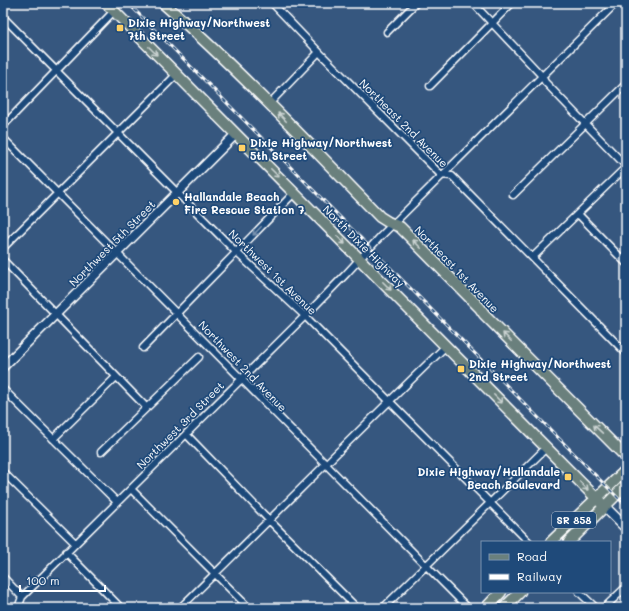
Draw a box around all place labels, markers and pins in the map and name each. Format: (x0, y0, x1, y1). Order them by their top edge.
place label: Dixie Highway/Northwest 7th Street (128, 15, 270, 43)
marker: Dixie Highway/Northwest 7th Street (115, 23, 125, 33)
place label: Dixie Highway/Northwest 5th Street (250, 135, 392, 163)
marker: Dixie Highway/Northwest 5th Street (237, 143, 247, 153)
place label: Hallandale Beach Fire Rescue Station 7 (184, 189, 304, 217)
marker: Hallandale Beach Fire Rescue Station 7 (171, 197, 181, 207)
place label: Dixie Highway/Northwest 2nd Street (469, 356, 611, 384)
marker: Dixie Highway/Northwest 2nd Street (456, 364, 466, 374)
place label: Dixie Highway/Hallandale Beach Boulevard (417, 464, 560, 492)
marker: Dixie Highway/Hallandale Beach Boulevard (563, 472, 573, 482)

